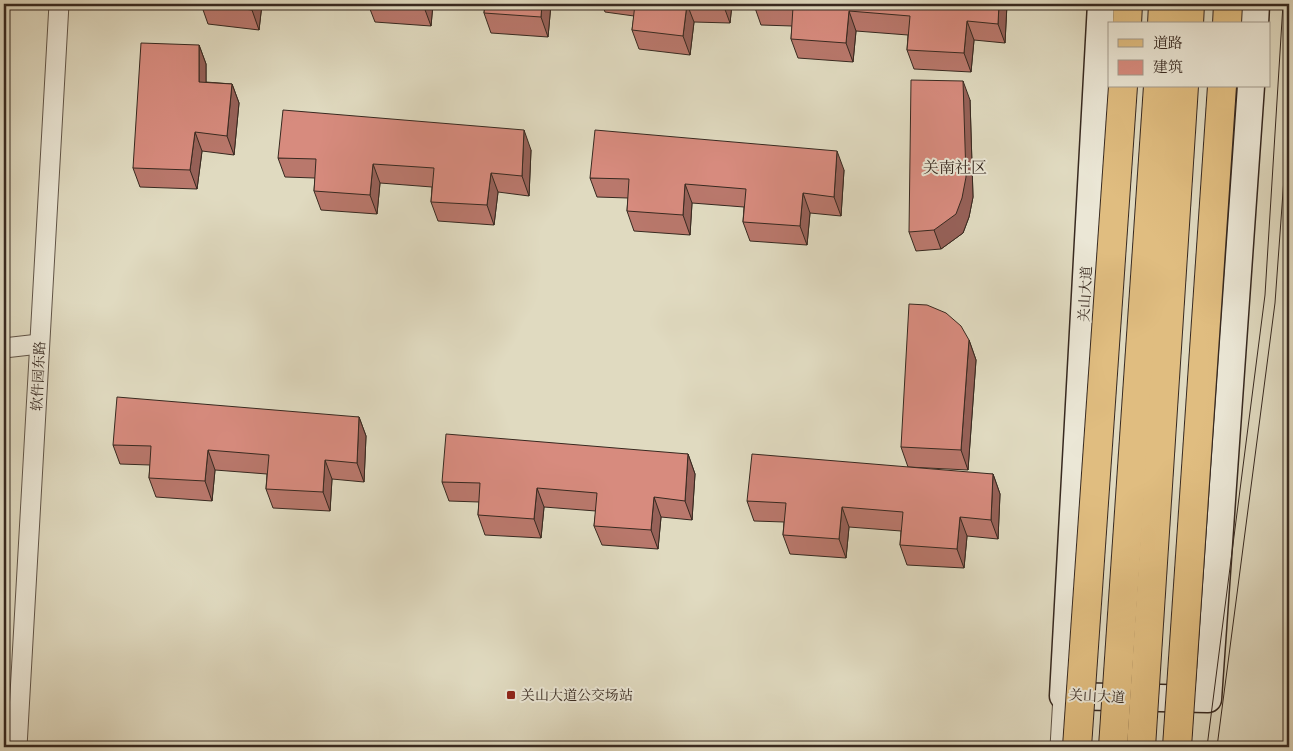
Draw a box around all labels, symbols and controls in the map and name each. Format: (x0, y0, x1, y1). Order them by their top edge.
legend (1108, 22, 1270, 88)
text: 道路 (1153, 33, 1183, 52)
text: 建筑 (1153, 57, 1183, 76)
district label: 关南社区 (923, 157, 987, 177)
street label: 关山大道 (1075, 266, 1095, 322)
street label: 软件园东路 (27, 341, 49, 411)
place label: 关山大道公交场站 (521, 686, 633, 704)
street label: 关山大道 (1069, 686, 1125, 706)
marker: 关山大道公交场站 (505, 689, 517, 701)

